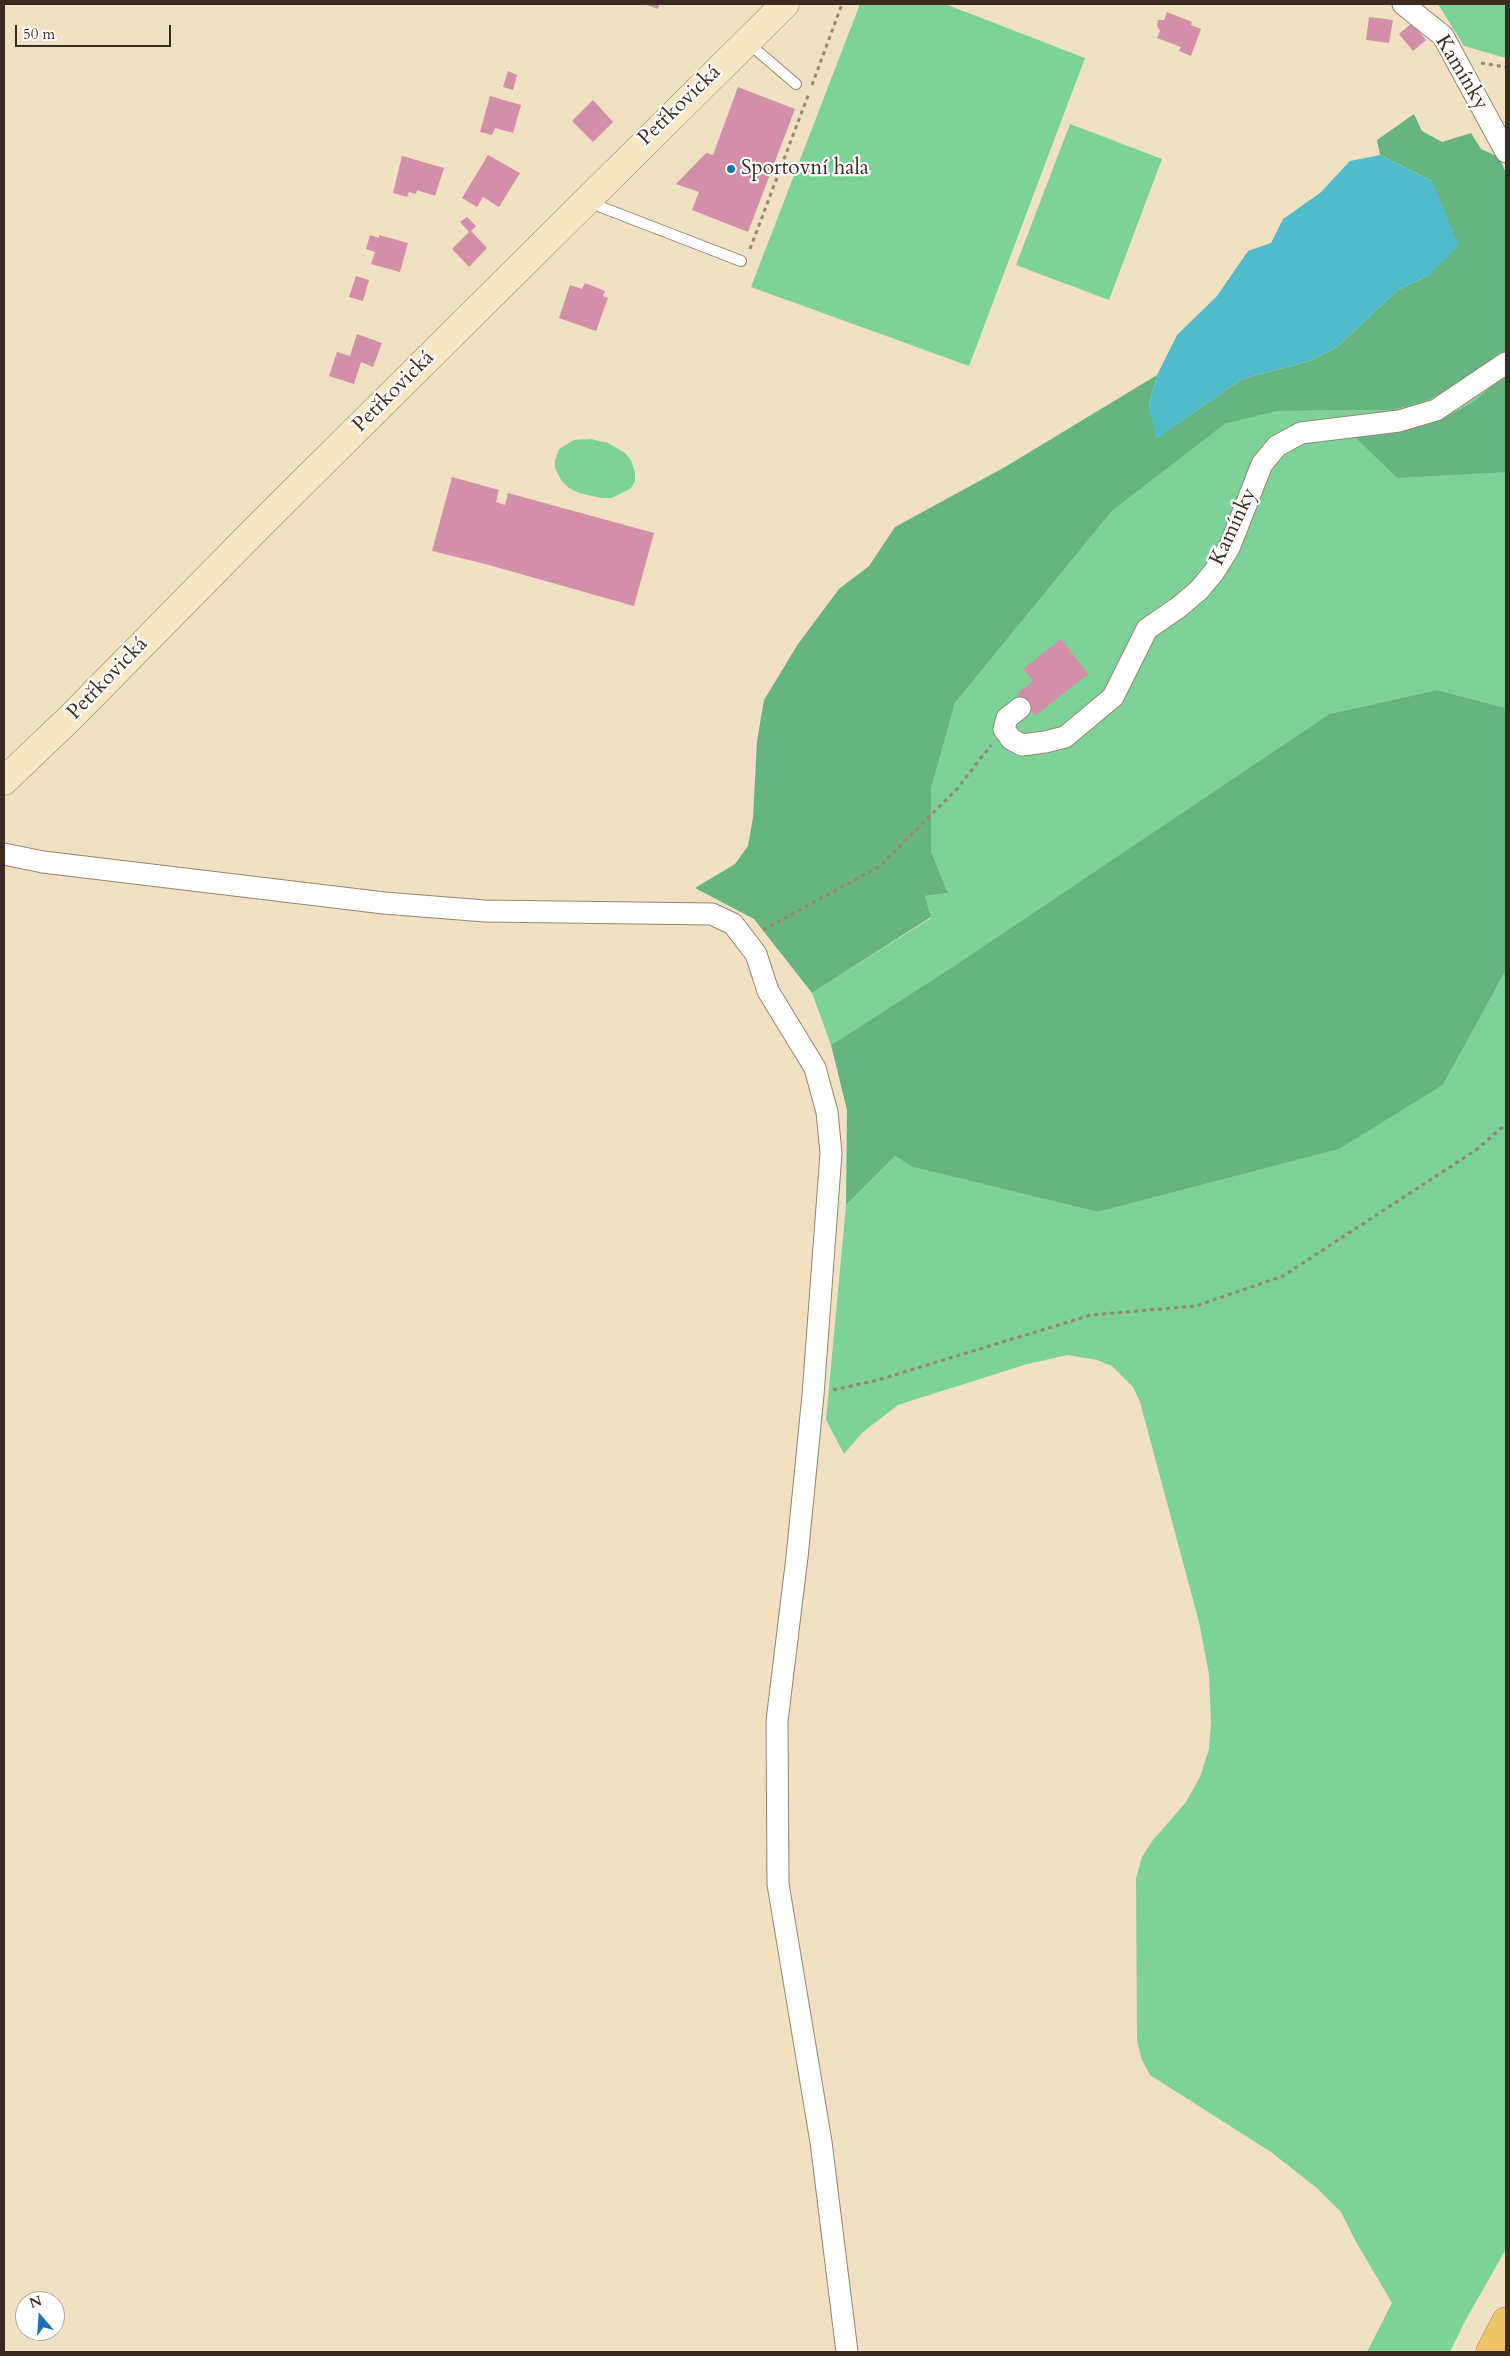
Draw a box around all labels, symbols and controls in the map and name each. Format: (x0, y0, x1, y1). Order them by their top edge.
scale bar (18, 15, 174, 47)
text: 50 m (23, 24, 55, 44)
street label: Kamínky (1429, 31, 1493, 115)
street label: Petřkovická (633, 60, 727, 152)
place label: Sportovní hala (741, 156, 869, 182)
marker: Sportovní hala (725, 163, 737, 175)
street label: Petřkovická (348, 346, 440, 438)
street label: Kamínky (1205, 484, 1263, 570)
street label: Petřkovická (62, 632, 154, 726)
north arrow (15, 2291, 65, 2341)
text: N (27, 2291, 44, 2313)

